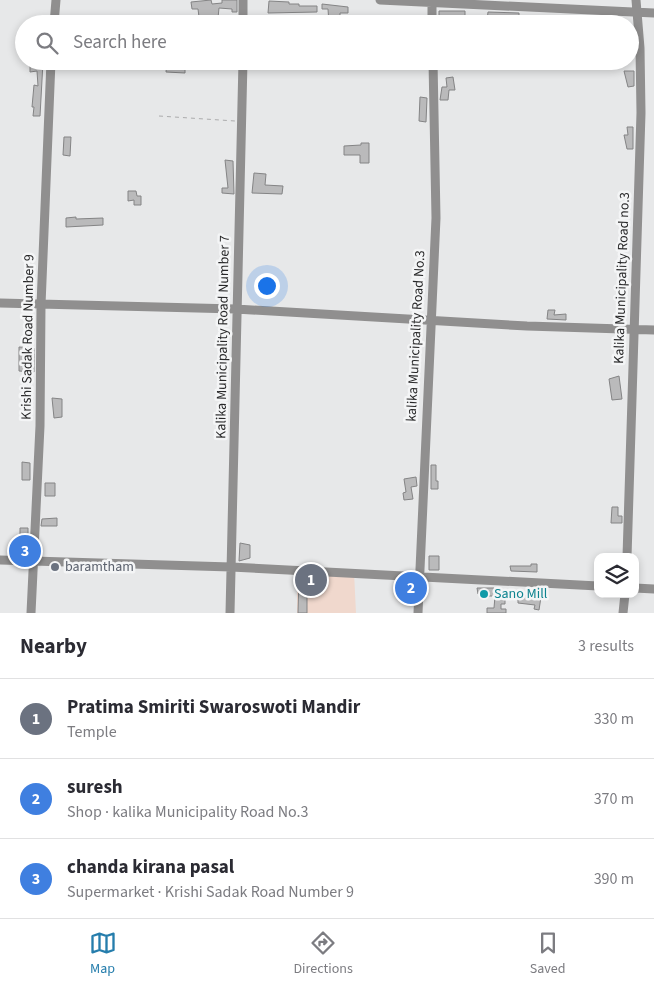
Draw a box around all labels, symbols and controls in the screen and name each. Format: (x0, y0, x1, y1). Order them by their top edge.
search box (15, 15, 639, 70)
icon: search (33, 29, 61, 57)
text: Search here (73, 29, 167, 56)
street label: Kalika Municipality Road no.3 (609, 192, 635, 364)
street label: Kalika Municipality Road Number 7 (211, 235, 235, 439)
street label: kalika Municipality Road No.3 (402, 250, 430, 422)
street label: Krishi Sadak Road Number 9 (17, 254, 39, 420)
your location (254, 273, 280, 299)
pin: 3 (9, 532, 41, 570)
map controls (594, 553, 639, 598)
button: layers (594, 553, 639, 598)
place label: baramtham (65, 557, 134, 577)
marker: baramtham (49, 561, 61, 573)
pin: 1 (295, 561, 327, 599)
pin: 2 (395, 569, 427, 607)
place label: Sano Mill (494, 584, 548, 604)
marker: Sano Mill (478, 588, 490, 600)
text: Nearby (20, 631, 87, 661)
text: 3 results (578, 635, 634, 657)
text: Pratima Smiriti Swaroswoti Mandir (67, 694, 360, 721)
text: 1 (32, 708, 40, 730)
text: 330 m (594, 708, 634, 730)
text: Temple (67, 721, 117, 743)
text: suresh (67, 774, 123, 801)
text: 2 (32, 788, 40, 810)
text: 370 m (594, 788, 634, 810)
text: Shop · kalika Municipality Road No.3 (67, 801, 308, 823)
text: chanda kirana pasal (67, 854, 234, 881)
text: 3 (32, 868, 40, 890)
text: 390 m (594, 868, 634, 890)
text: Supermarket · Krishi Sadak Road Number 9 (67, 881, 354, 903)
tab: Map (89, 929, 117, 979)
tab: Directions (294, 929, 353, 979)
tab: Saved (530, 929, 565, 979)

